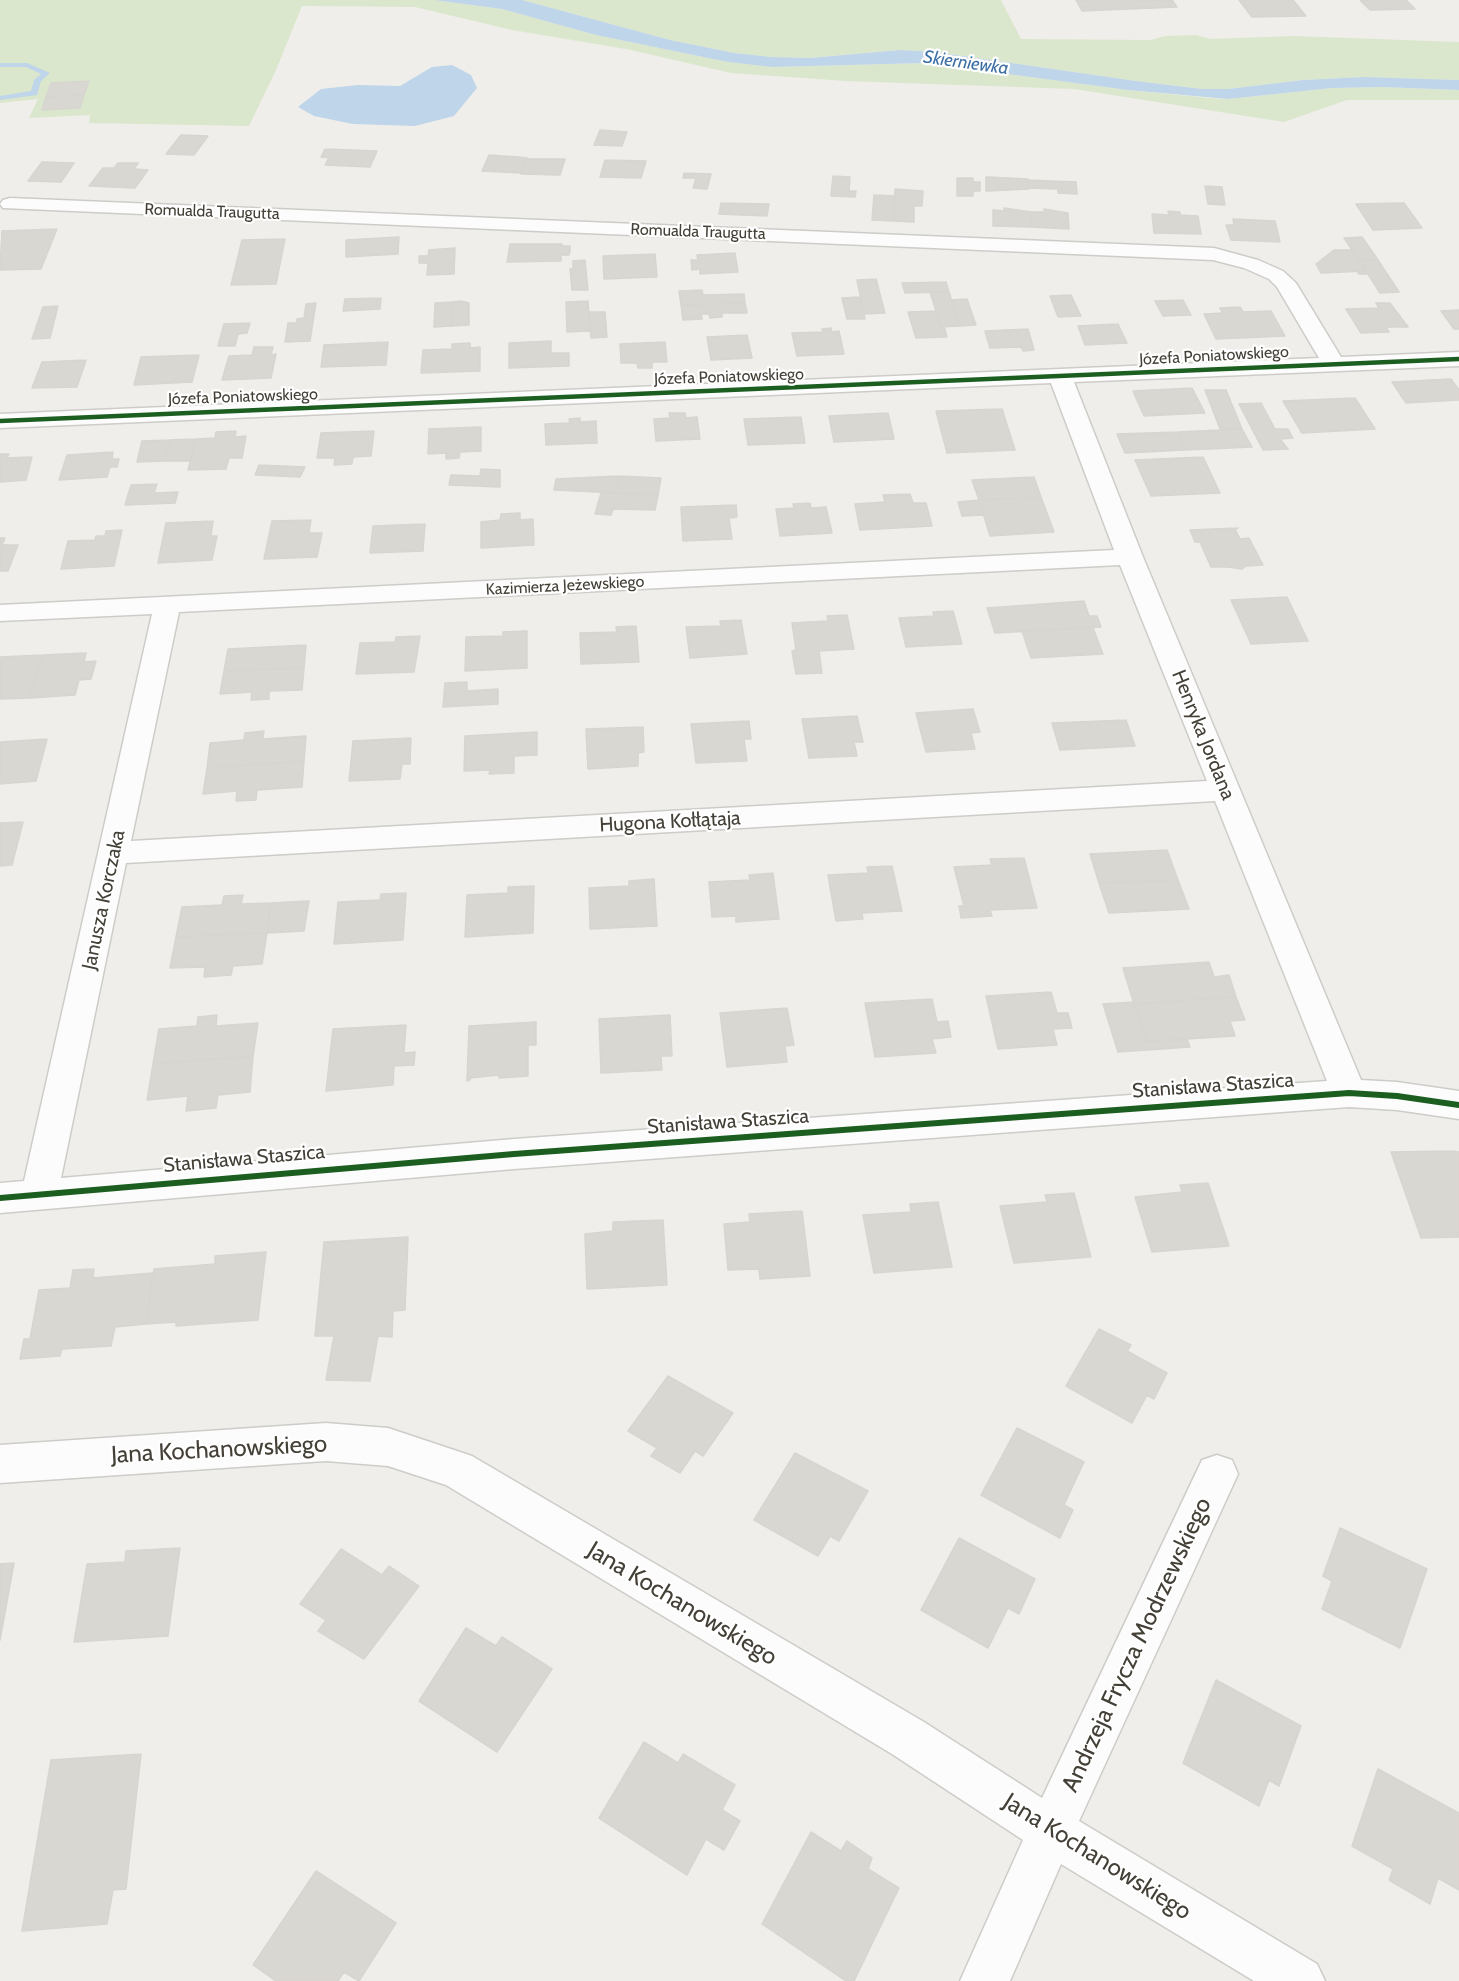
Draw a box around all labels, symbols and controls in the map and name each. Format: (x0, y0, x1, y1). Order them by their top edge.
water label: Skierniewka (922, 46, 1010, 80)
street label: Romualda Traugutta (144, 200, 280, 224)
street label: Romualda Traugutta (630, 220, 766, 244)
street label: Józefa Poniatowskiego (1139, 342, 1289, 370)
street label: Józefa Poniatowskiego (654, 365, 804, 389)
street label: Józefa Poniatowskiego (168, 385, 318, 409)
street label: Kazimierza Jeżewskiego (485, 572, 645, 600)
street label: Henryka Jordana (1166, 667, 1240, 803)
street label: Hugona Kołłątaja (599, 806, 741, 838)
street label: Janusza Korczaka (77, 828, 131, 972)
street label: Stanisława Staszica (1131, 1068, 1295, 1104)
street label: Stanisława Staszica (646, 1104, 810, 1140)
street label: Stanisława Staszica (162, 1140, 326, 1178)
street label: Jana Kochanowskiego (110, 1430, 328, 1470)
street label: Andrzeja Frycza Modrzewskiego (1056, 1493, 1218, 1797)
street label: Jana Kochanowskiego (582, 1536, 782, 1672)
street label: Jana Kochanowskiego (998, 1787, 1196, 1927)

